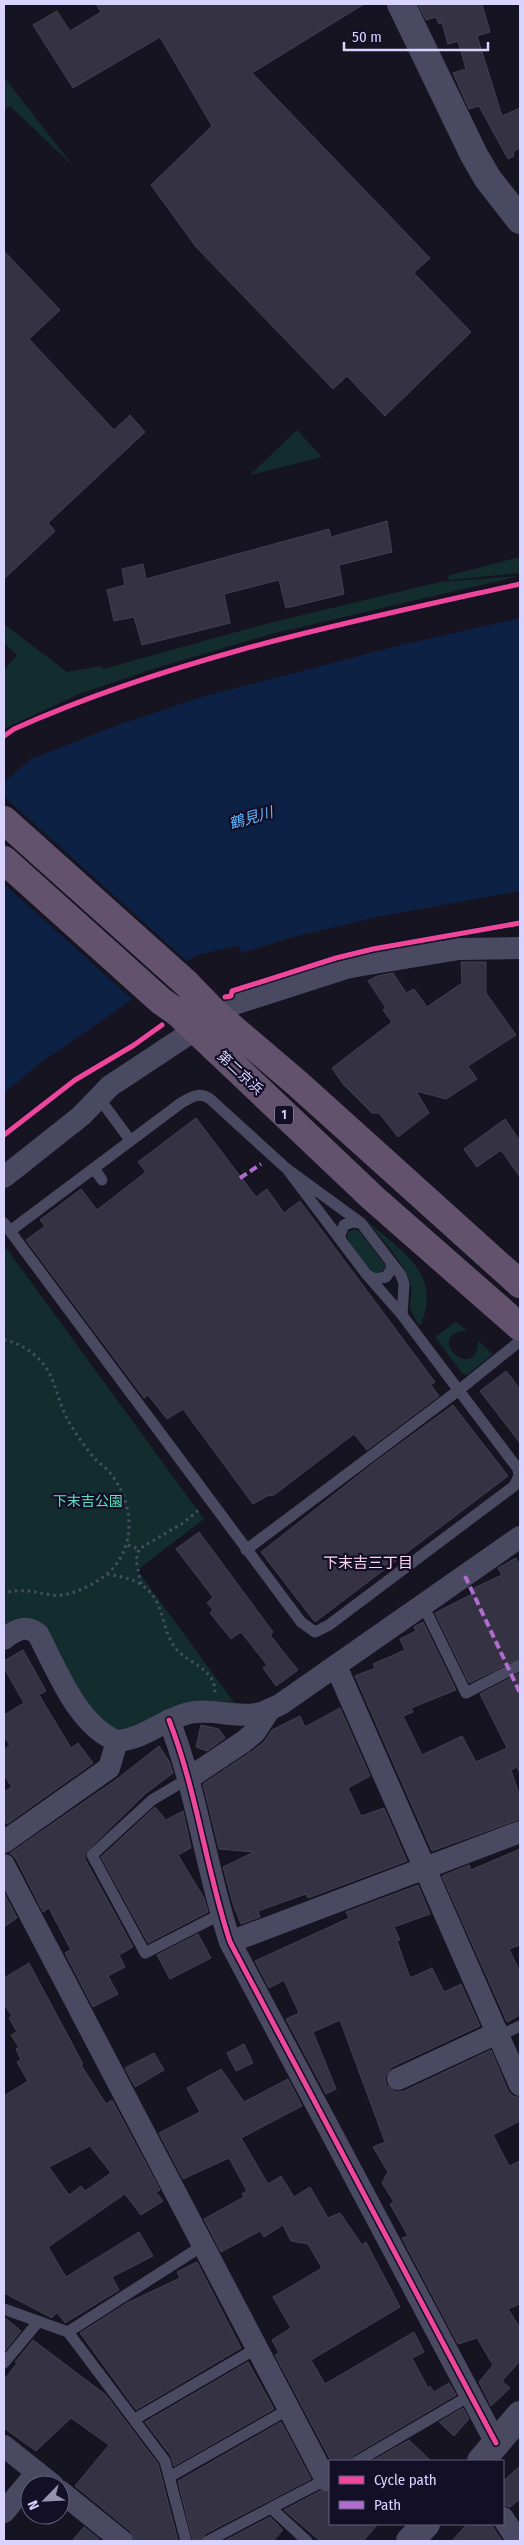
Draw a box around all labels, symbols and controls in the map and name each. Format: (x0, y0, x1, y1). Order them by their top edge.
scale bar (344, 20, 488, 52)
text: 50 m (352, 28, 382, 46)
water label: 鶴見川 (227, 803, 277, 833)
street label: 第二京浜 (214, 1048, 266, 1098)
road number: 1 (275, 1106, 293, 1124)
park label: 下末吉公園 (53, 1493, 123, 1510)
district label: 下末吉三丁目 (323, 1554, 413, 1572)
legend (329, 2460, 504, 2525)
text: Cycle path (374, 2471, 437, 2489)
north arrow (20, 2475, 70, 2525)
text: Path (374, 2496, 401, 2514)
text: N (24, 2498, 43, 2512)

